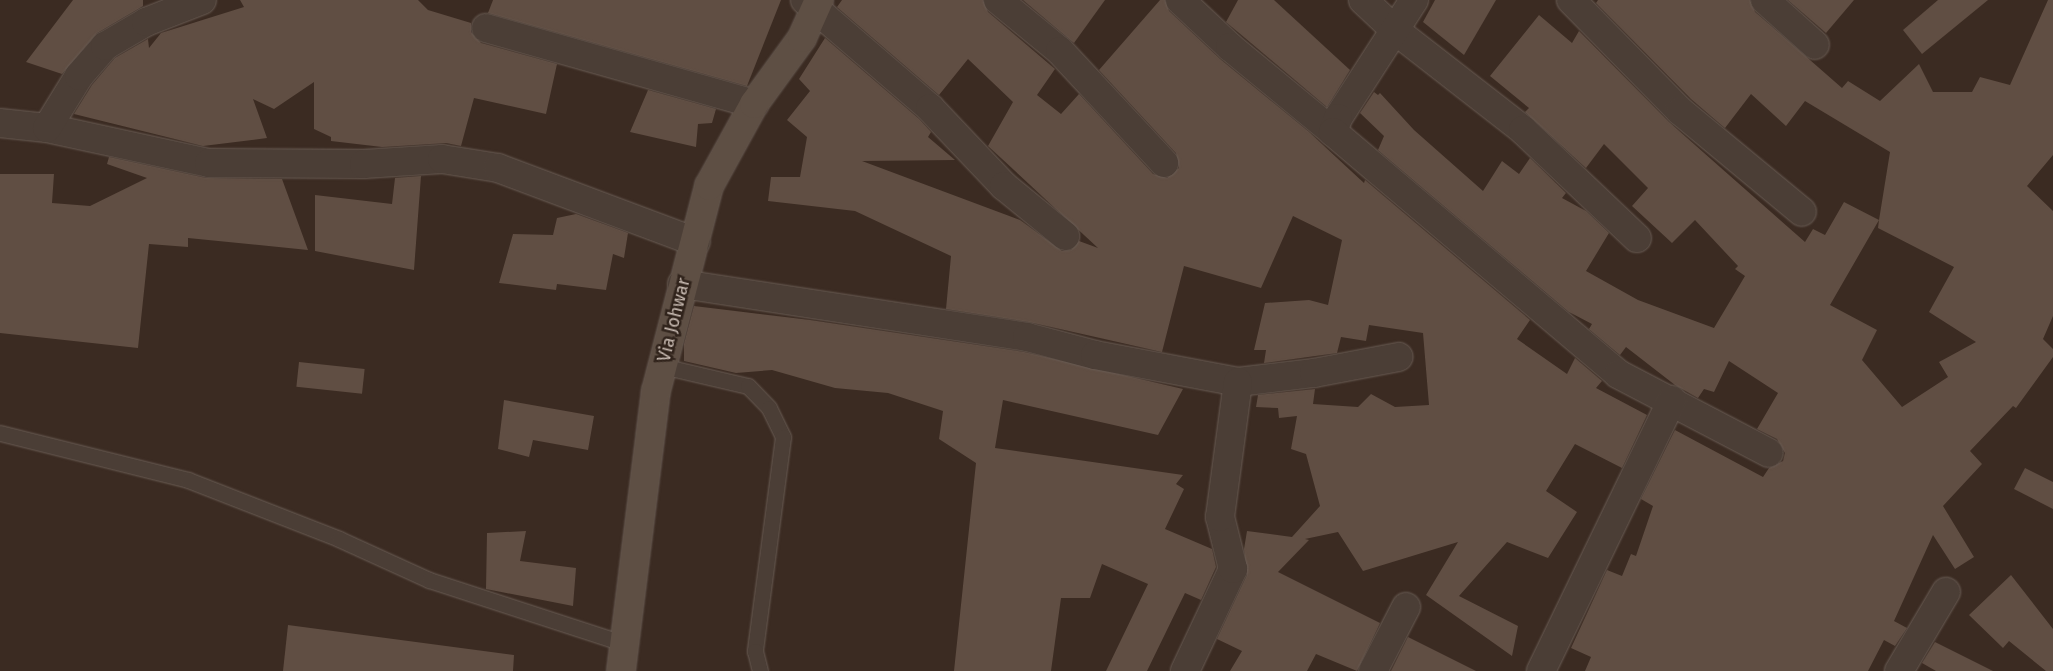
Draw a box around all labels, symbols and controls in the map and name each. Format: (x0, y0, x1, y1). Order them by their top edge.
street label: Via Johwar (653, 276, 695, 364)

